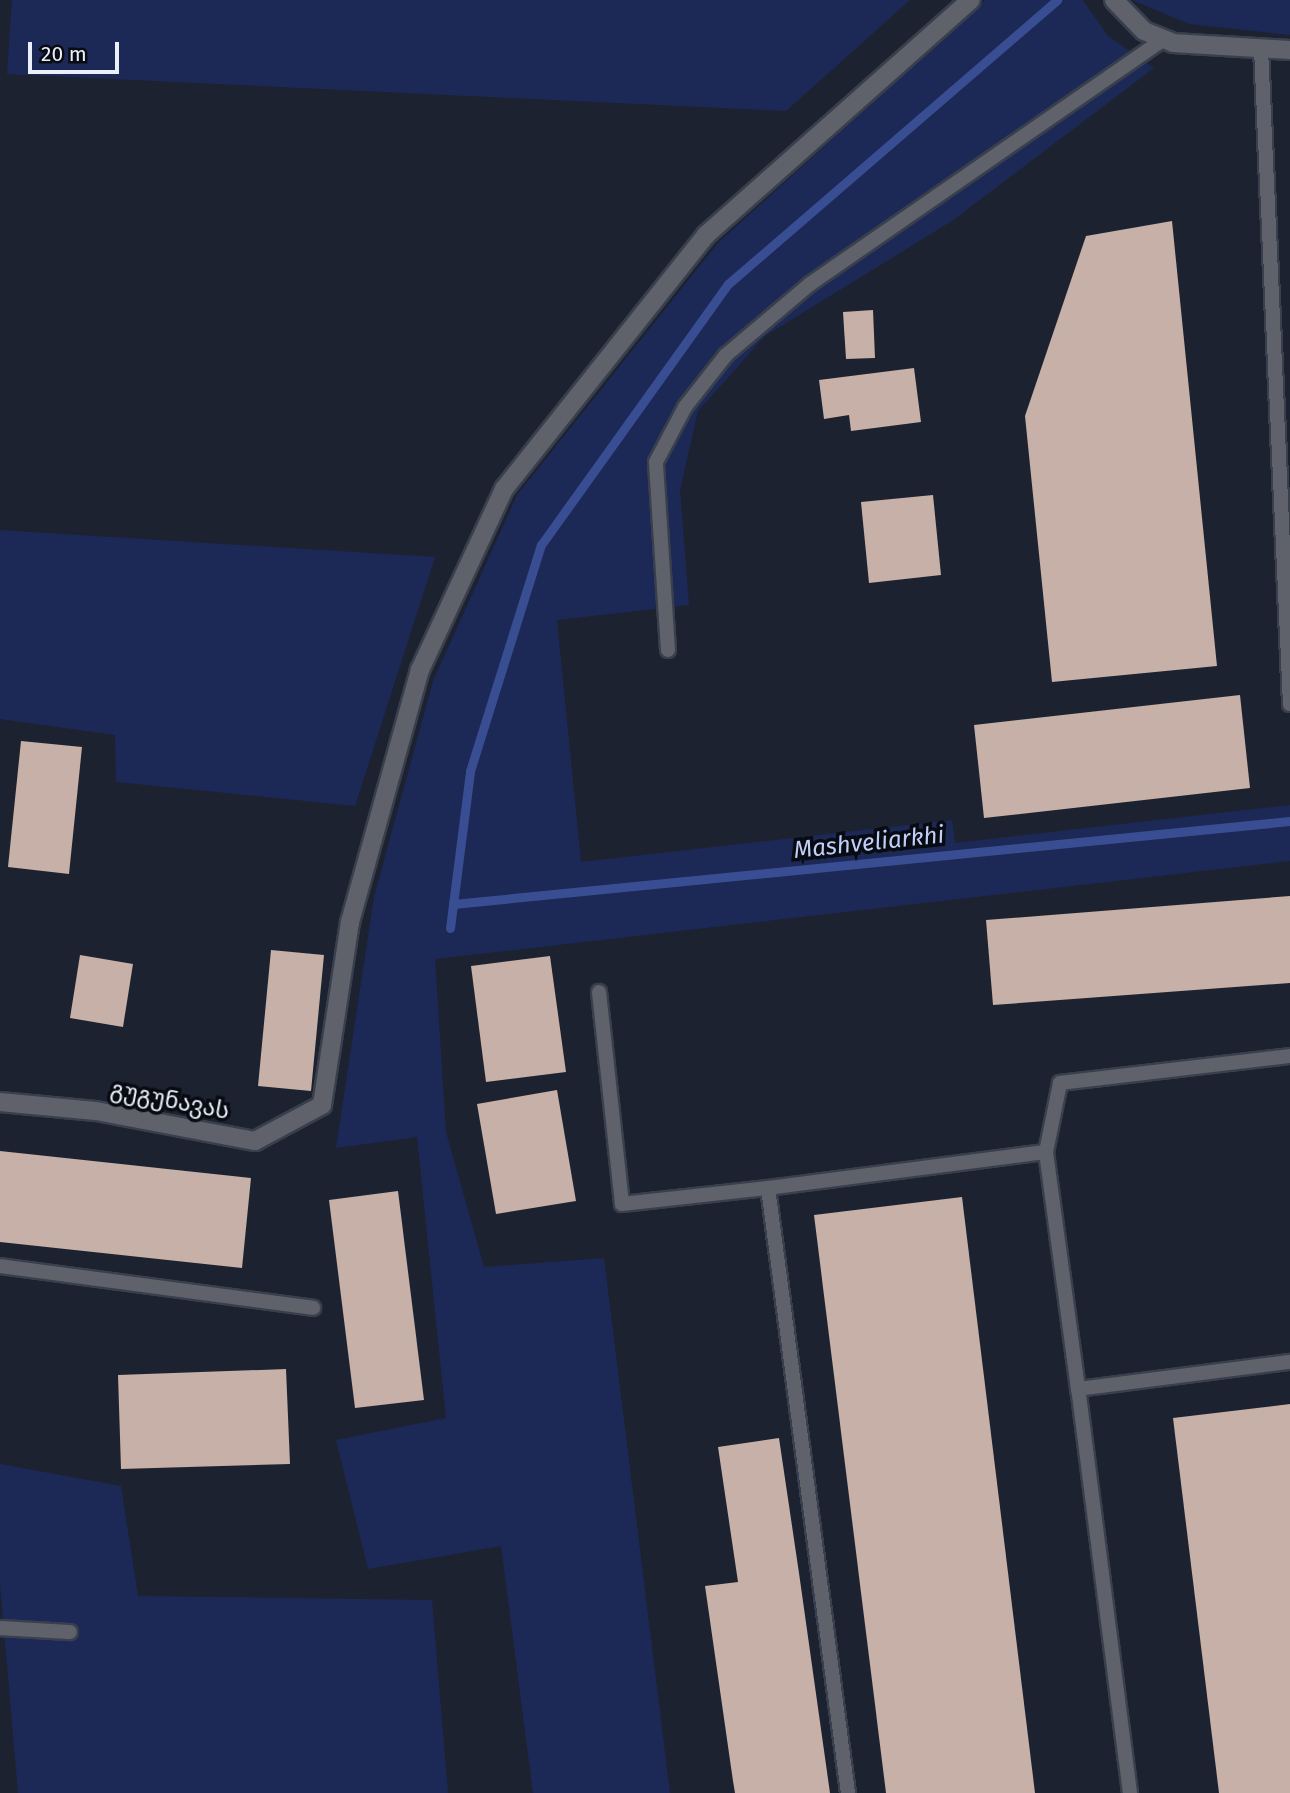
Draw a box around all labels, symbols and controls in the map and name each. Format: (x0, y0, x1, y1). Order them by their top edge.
scale bar (32, 28, 122, 72)
text: 20 m (41, 41, 87, 67)
water label: Mashveliarkhi (792, 821, 946, 865)
street label: გუგუნავას (108, 1075, 232, 1125)

